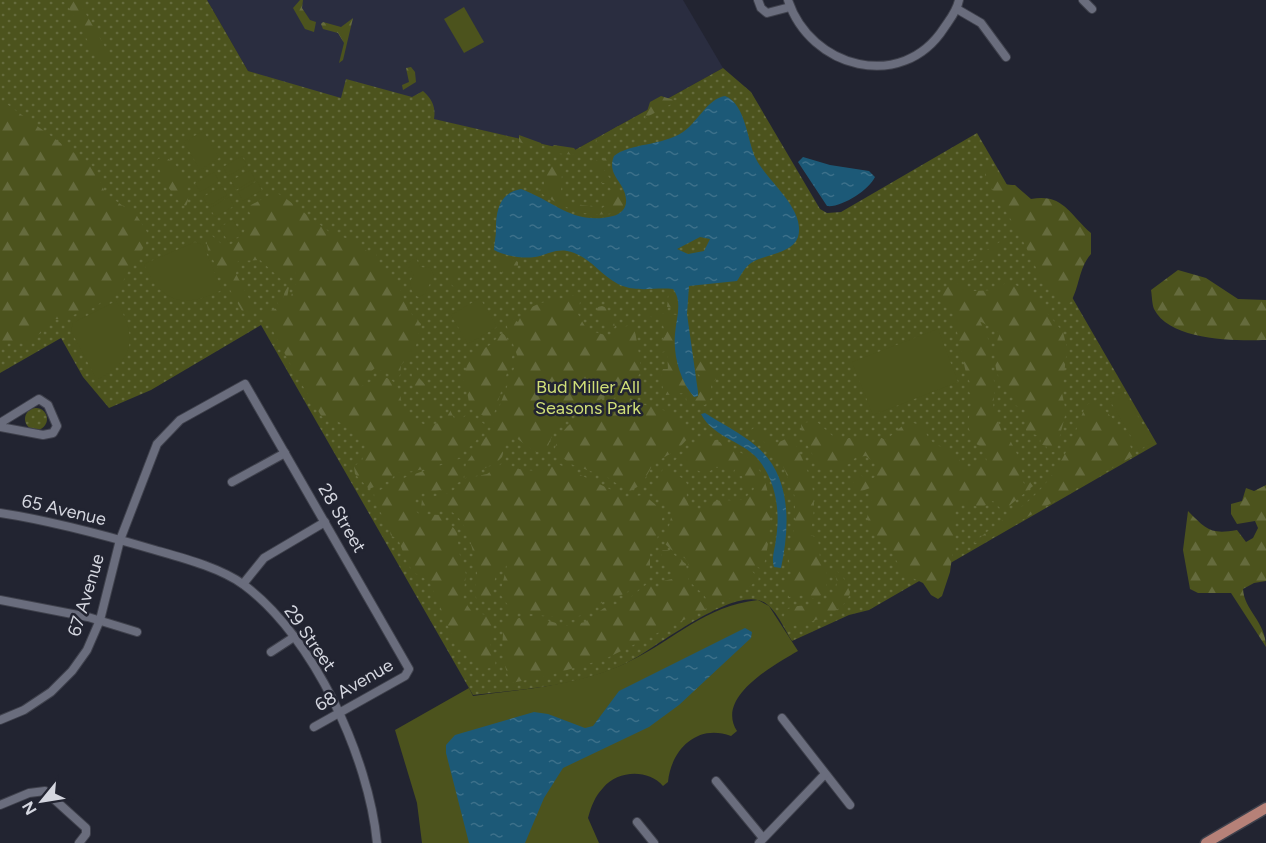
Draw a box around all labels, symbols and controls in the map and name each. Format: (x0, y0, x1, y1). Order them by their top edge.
park label: Bud Miller All Seasons Park (535, 376, 641, 419)
street label: 28 Street (313, 480, 371, 557)
street label: 65 Avenue (20, 490, 108, 530)
street label: 67 Avenue (63, 551, 109, 639)
street label: 29 Street (279, 601, 341, 675)
street label: 68 Avenue (311, 654, 397, 716)
north arrow (12, 771, 72, 831)
text: N (18, 798, 41, 818)

